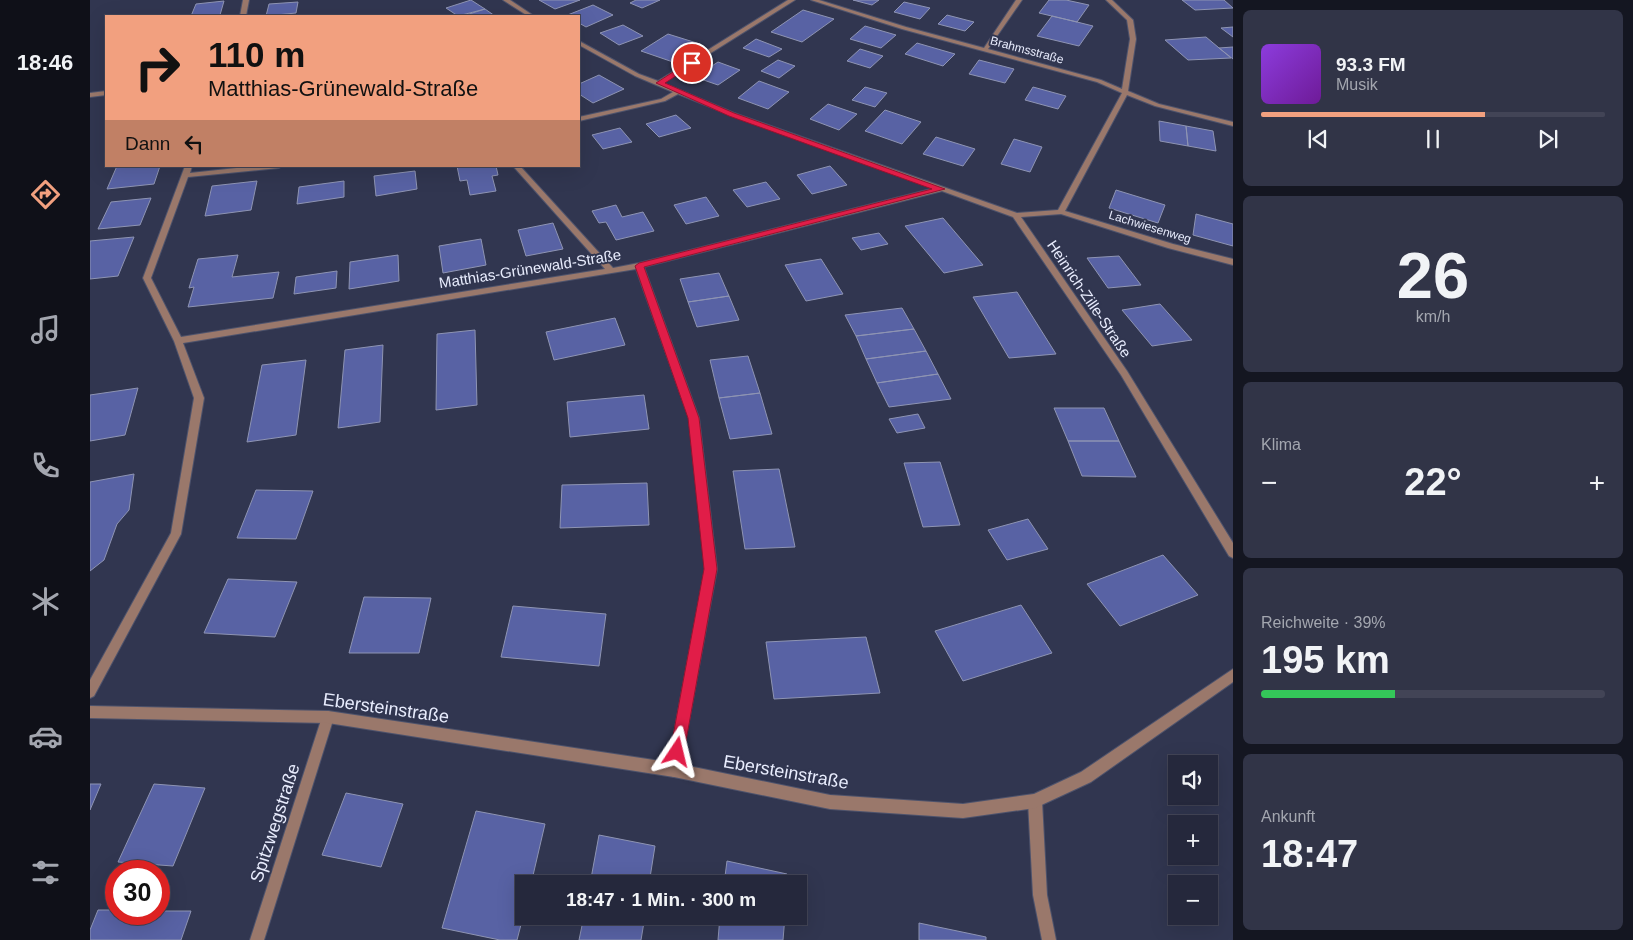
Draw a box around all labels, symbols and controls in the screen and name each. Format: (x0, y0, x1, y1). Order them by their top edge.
street label: Brahmsstraße (989, 33, 1066, 67)
icon: right (125, 35, 190, 100)
text: 110 m (208, 35, 305, 74)
pin (671, 42, 713, 84)
icon: arrive (678, 49, 706, 77)
text: 18:46 (17, 50, 73, 75)
text: 93.3 FM (1336, 54, 1406, 75)
text: Matthias-Grünewald-Straße (208, 76, 478, 101)
text: Musik (1336, 76, 1378, 93)
icon: previous (1304, 125, 1332, 153)
icon: pause (1419, 125, 1447, 153)
icon: next (1534, 125, 1562, 153)
icon: left (180, 130, 208, 158)
text: Dann (125, 133, 170, 154)
icon: directions (28, 177, 63, 212)
street label: Lachwiesenweg (1107, 208, 1193, 246)
street label: Heinrich-Zille-Straße (1044, 237, 1135, 360)
text: 26 (1397, 239, 1469, 312)
street label: Matthias-Grünewald-Straße (438, 246, 622, 291)
text: km/h (1416, 308, 1450, 325)
icon: music (28, 312, 63, 347)
text: Klima (1261, 436, 1301, 453)
icon: phone (28, 448, 63, 483)
text: 22° (1404, 461, 1462, 503)
text: − (1261, 467, 1277, 498)
text: + (1589, 467, 1605, 498)
icon: climate (28, 584, 63, 619)
text: Reichweite · 39% (1261, 614, 1386, 631)
text: 195 km (1261, 639, 1390, 681)
street label: Ebersteinstraße (322, 689, 450, 727)
icon: car (28, 719, 63, 754)
position arrow (650, 725, 702, 777)
street label: Ebersteinstraße (722, 751, 850, 793)
map controls (1168, 755, 1218, 925)
button: sound (1168, 755, 1218, 805)
street label: Spitzwegstraße (246, 761, 304, 885)
text: Ankunft (1261, 808, 1315, 825)
button: + (1168, 815, 1218, 865)
text: 18:47 (1261, 833, 1358, 875)
icon: filters (28, 855, 63, 890)
speed limit sign: 30 (105, 860, 170, 925)
button: − (1168, 875, 1218, 925)
text: 18:47 · 1 Min. · 300 m (566, 889, 756, 910)

